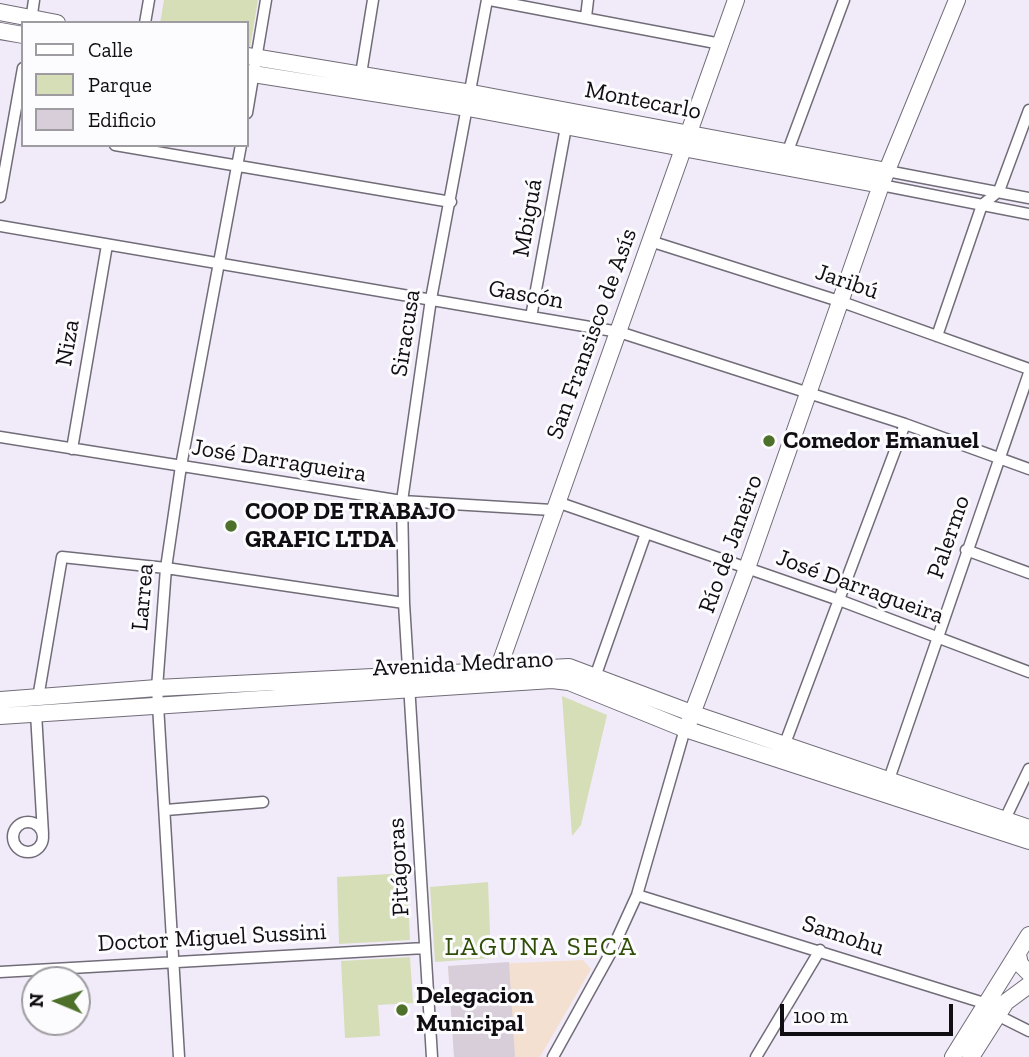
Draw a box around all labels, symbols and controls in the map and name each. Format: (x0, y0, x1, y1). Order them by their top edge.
legend (21, 21, 248, 147)
text: Calle (88, 37, 133, 62)
text: Parque (88, 72, 152, 97)
street label: Montecarlo (582, 76, 704, 126)
text: Edificio (88, 107, 156, 132)
street label: Mbiguá (507, 177, 549, 259)
street label: San Fransisco de Asís (540, 225, 644, 443)
street label: Jaribú (812, 258, 882, 306)
street label: Gascón (486, 274, 566, 316)
street label: Siracusa (385, 287, 427, 379)
street label: Niza (50, 317, 86, 369)
place label: Comedor Emanuel (783, 427, 979, 455)
street label: José Darragueira (190, 433, 368, 489)
marker: Comedor Emanuel (761, 433, 777, 449)
street label: Río de Janeiro (693, 471, 769, 617)
street label: Palermo (921, 492, 977, 582)
place label: COOP DE TRABAJO GRAFIC LTDA (245, 498, 455, 554)
marker: COOP DE TRABAJO GRAFIC LTDA (223, 518, 239, 534)
street label: José Darragueira (772, 543, 948, 631)
street label: Larrea (126, 562, 160, 632)
street label: Avenida Medrano (372, 645, 554, 683)
street label: Pitágoras (382, 817, 416, 917)
street label: Samohu (798, 909, 888, 963)
street label: Doctor Miguel Sussini (97, 918, 327, 958)
district label: LAGUNA SECA (446, 932, 636, 964)
north arrow (21, 966, 91, 1036)
place label: Delegacion Municipal (416, 982, 534, 1038)
scale bar (784, 990, 957, 1034)
text: N (25, 993, 48, 1008)
marker: Delegacion Municipal (394, 1002, 410, 1018)
text: 100 m (793, 1003, 848, 1028)

